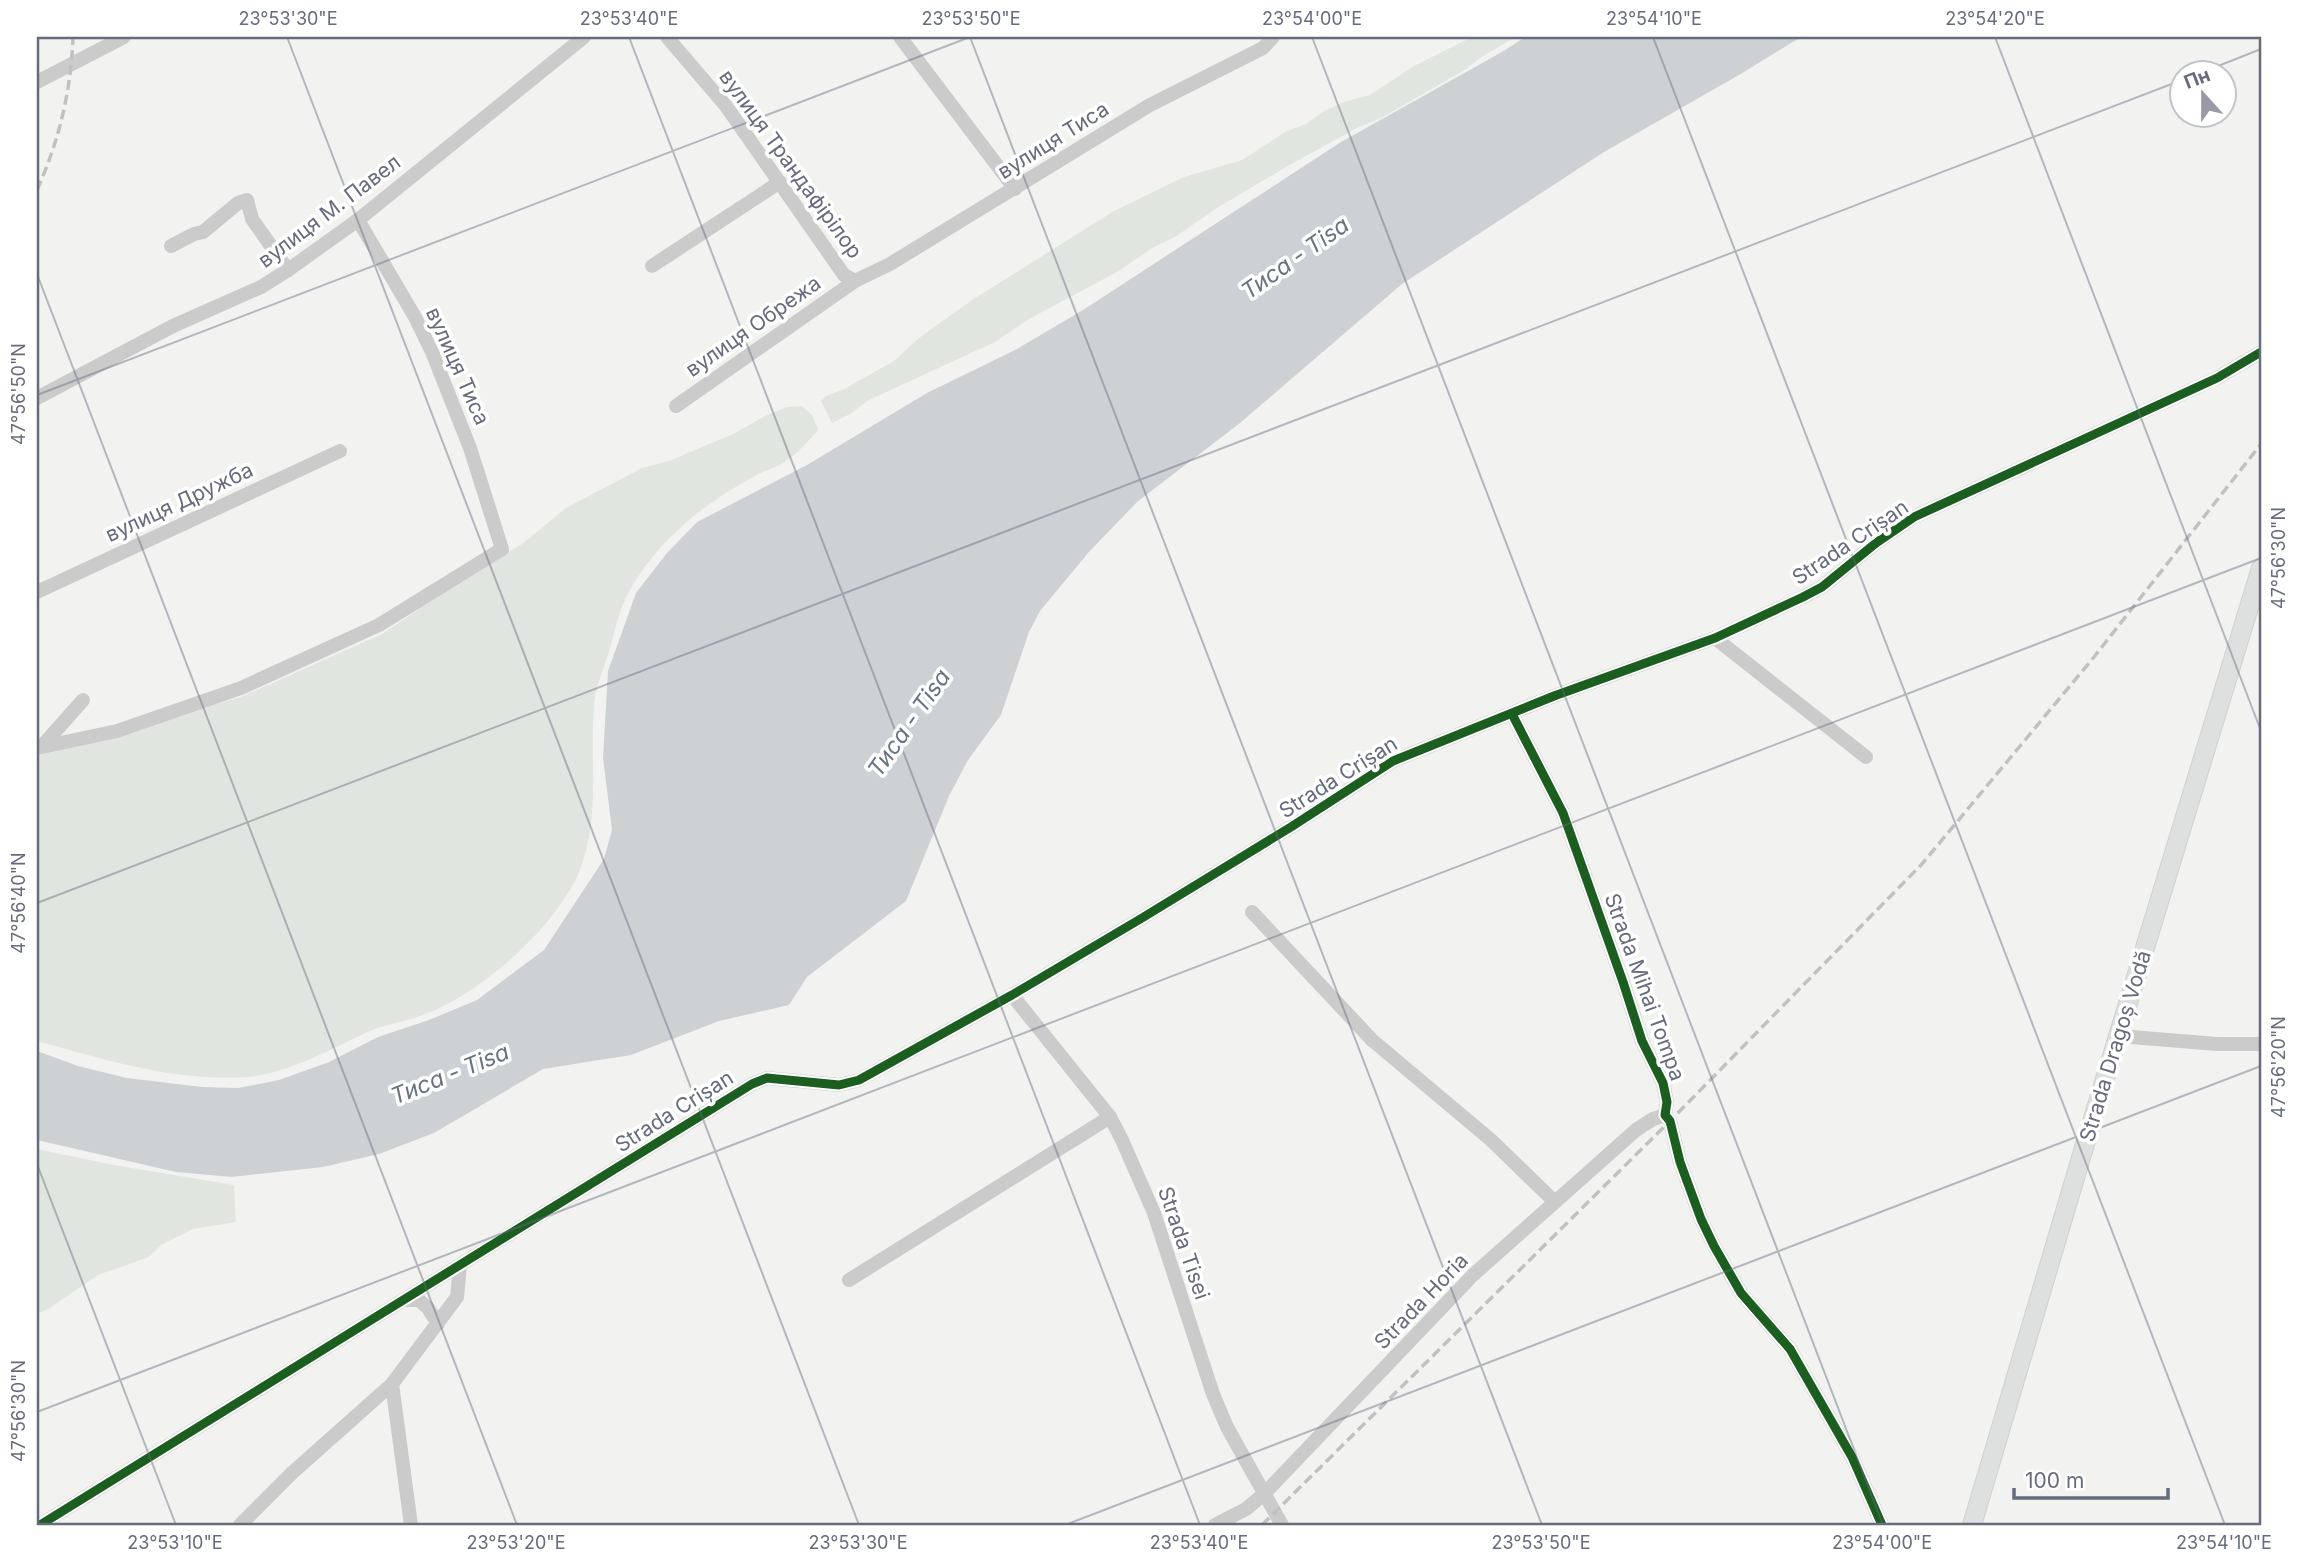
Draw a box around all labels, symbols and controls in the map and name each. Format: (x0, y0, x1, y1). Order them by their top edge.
text: 23°53'30"E (238, 8, 338, 29)
text: 23°53'40"E (580, 8, 678, 29)
text: 23°53'50"E (922, 8, 1021, 29)
text: 23°54'00"E (1262, 8, 1362, 29)
text: 23°54'10"E (1606, 8, 1702, 29)
text: 23°54'20"E (1945, 8, 2045, 29)
north arrow (2168, 60, 2238, 130)
text: Пн (2181, 63, 2213, 94)
street label: вулиця Трандафірілор (714, 65, 868, 263)
street label: вулиця Тиса (993, 96, 1113, 184)
street label: вулиця М. Павел (253, 149, 405, 273)
water label: Тиса - Tisa (1236, 211, 1354, 305)
street label: вулиця Обрежа (681, 270, 825, 382)
street label: вулиця Тиса (421, 303, 495, 429)
text: 47°56'50"N (8, 343, 29, 445)
street label: вулиця Дружба (101, 457, 257, 547)
street label: Strada Crișan (1787, 494, 1913, 590)
text: 47°56'30"N (2268, 507, 2289, 609)
water label: Тиса - Tisa (862, 664, 956, 782)
street label: Strada Crișan (1274, 731, 1402, 823)
text: 47°56'40"N (8, 852, 29, 954)
street label: Strada Mihai Tompa (1599, 890, 1691, 1084)
street label: Strada Dragoș Vodă (2074, 947, 2156, 1145)
text: 47°56'20"N (2268, 1016, 2289, 1118)
water label: Тиса - Tisa (387, 1038, 513, 1110)
street label: Strada Crișan (610, 1065, 738, 1157)
street label: Strada Tisei (1153, 1183, 1215, 1303)
street label: Strada Horia (1369, 1248, 1473, 1354)
text: 47°56'30"N (8, 1360, 29, 1462)
scale bar (2014, 1457, 2168, 1501)
text: 100 m (2025, 1468, 2084, 1493)
text: 23°53'10"E (127, 1532, 223, 1553)
text: 23°53'20"E (466, 1532, 566, 1553)
text: 23°53'30"E (808, 1532, 908, 1553)
text: 23°53'40"E (1150, 1532, 1248, 1553)
text: 23°53'50"E (1492, 1532, 1591, 1553)
text: 23°54'00"E (1832, 1532, 1932, 1553)
text: 23°54'10"E (2176, 1532, 2272, 1553)

